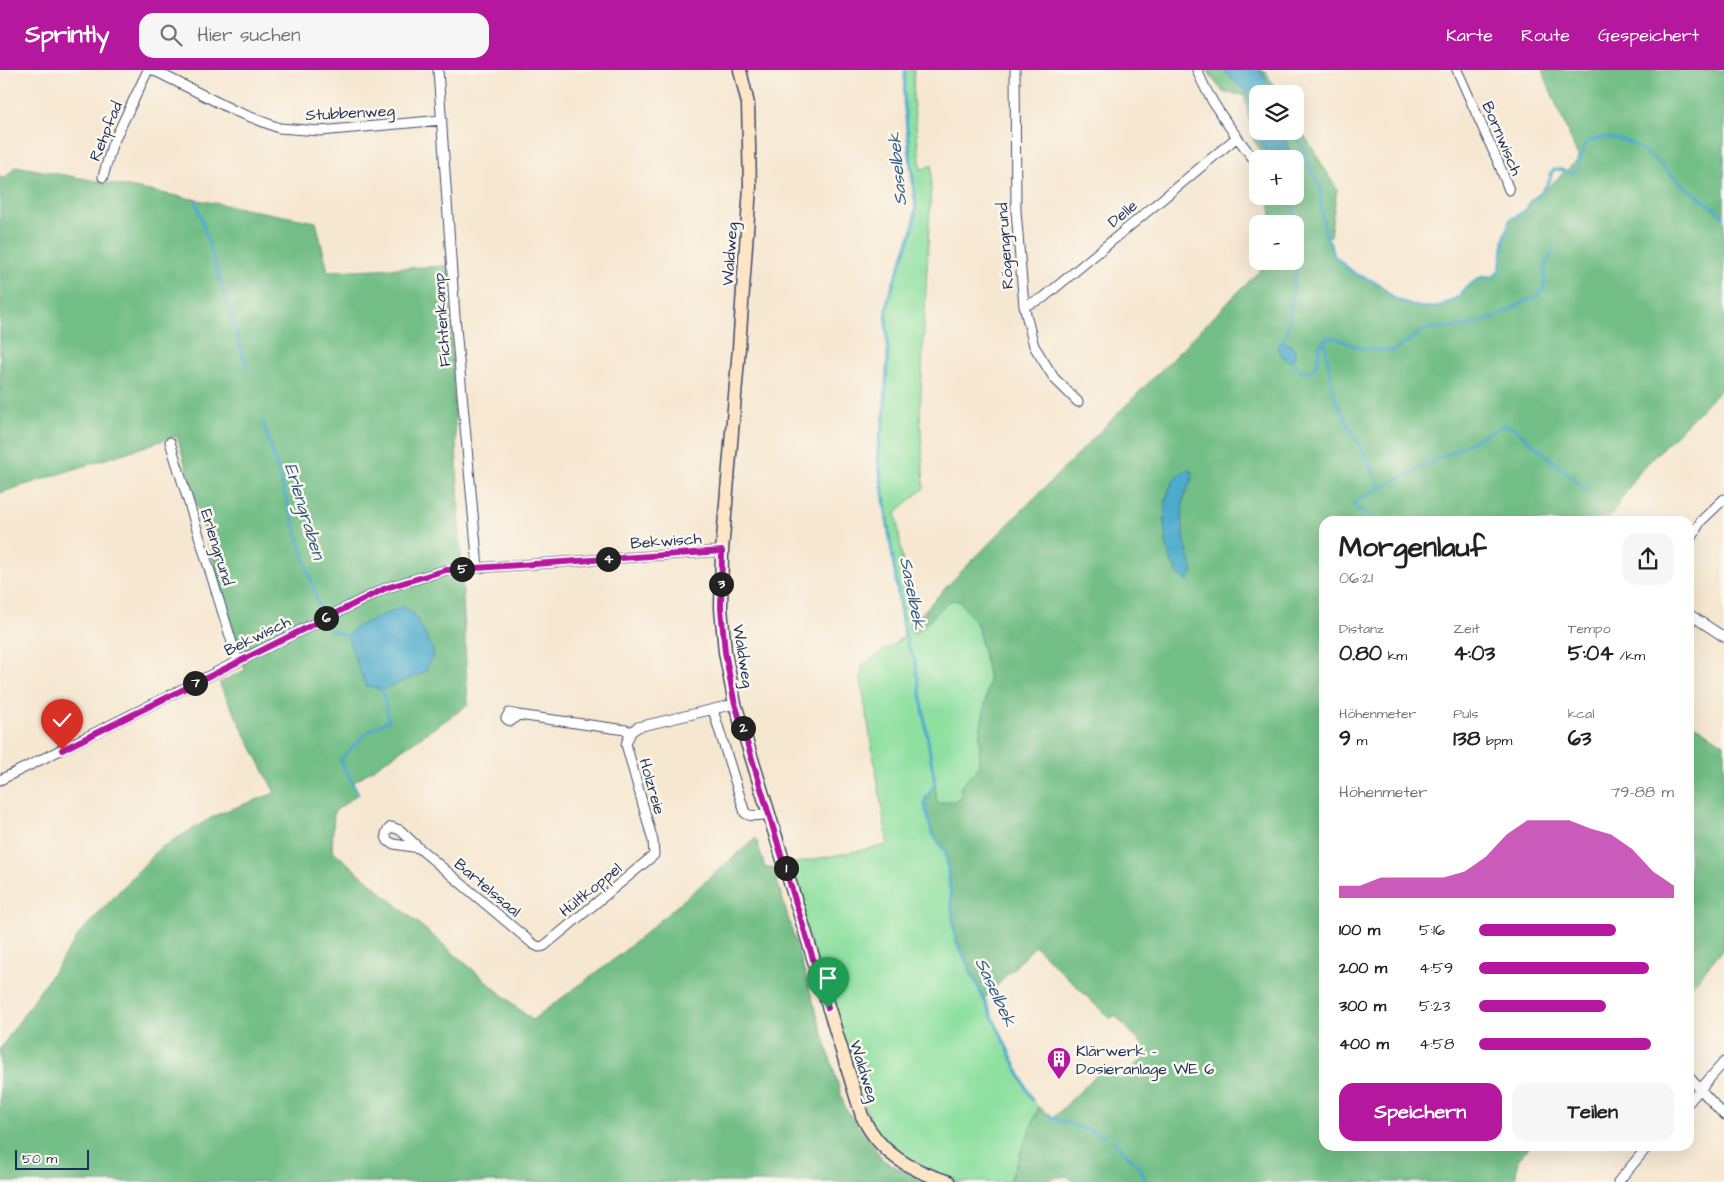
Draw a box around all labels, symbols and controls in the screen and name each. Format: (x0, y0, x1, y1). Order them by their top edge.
search box (139, 13, 489, 58)
text: Sprintly (25, 18, 109, 52)
icon: search (157, 21, 185, 49)
text: Hier suchen (197, 22, 300, 49)
text: Karte (1446, 23, 1493, 48)
text: Route (1521, 23, 1570, 48)
text: Gespeichert (1598, 23, 1699, 48)
map controls (1249, 85, 1304, 270)
button: layers (1249, 85, 1304, 140)
street label: Rehpfad (84, 98, 128, 165)
street label: Bornwisch (1477, 98, 1528, 179)
street label: Stubbenweg (305, 100, 395, 127)
water label: Saselbek (882, 130, 913, 207)
button: + (1249, 150, 1304, 205)
street label: Delle (1103, 195, 1143, 233)
street label: Rögengrund (991, 202, 1020, 290)
button: − (1249, 215, 1304, 270)
street label: Waldweg (717, 222, 744, 287)
street label: Fichtenkamp (428, 272, 456, 368)
water label: Erlengraben (277, 460, 332, 565)
street label: Erlengrund (194, 506, 239, 589)
street label: Bekwisch (630, 528, 702, 554)
text: Morgenlauf (1339, 528, 1486, 567)
button: share (1622, 533, 1674, 585)
pin: 4 (596, 546, 620, 572)
text: 4 (604, 549, 613, 569)
water label: Saselbek (893, 555, 932, 632)
pin: 5 (450, 556, 474, 582)
text: 5 (458, 559, 467, 579)
text: 06:21 (1339, 567, 1373, 589)
pin: 3 (708, 572, 734, 596)
text: 3 (718, 574, 725, 594)
pin: 6 (314, 606, 338, 630)
text: 6 (322, 608, 331, 628)
street label: Bekwisch (221, 610, 294, 661)
text: Distanz (1339, 619, 1384, 639)
text: Zeit (1453, 619, 1480, 639)
text: Tempo (1568, 619, 1611, 639)
street label: Waldweg (726, 623, 759, 690)
text: 0.80 (1339, 639, 1382, 668)
text: 4:03 (1453, 639, 1495, 668)
text: 5:04 (1568, 639, 1614, 668)
text: km (1382, 646, 1407, 666)
text: /km (1614, 646, 1645, 666)
pin: 7 (182, 670, 208, 696)
text: 7 (191, 673, 200, 693)
pin (41, 699, 83, 750)
text: Höhenmeter (1339, 704, 1416, 724)
text: Puls (1453, 704, 1479, 724)
text: kcal (1568, 704, 1594, 724)
icon: check (48, 706, 76, 734)
pin: 2 (730, 716, 756, 740)
text: 2 (739, 718, 748, 738)
text: 9 (1339, 724, 1351, 753)
text: 138 (1453, 724, 1480, 753)
text: 63 (1568, 724, 1592, 753)
text: m (1351, 731, 1367, 751)
text: bpm (1480, 731, 1512, 751)
street label: Holzreie (634, 756, 671, 817)
text: Höhenmeter (1339, 781, 1427, 803)
text: 79–88 m (1610, 781, 1674, 803)
street label: Bartelssaal (449, 853, 525, 922)
pin: 1 (774, 856, 798, 880)
street label: Hültkoppel (555, 858, 627, 922)
text: 1 (786, 858, 787, 878)
text: 100 m (1339, 919, 1380, 941)
text: 5:16 (1419, 919, 1445, 941)
water label: Saselbek (969, 954, 1023, 1032)
pin (807, 957, 849, 1008)
text: 200 m (1339, 957, 1387, 979)
text: 4:59 (1419, 957, 1453, 979)
icon: arrive (814, 964, 842, 992)
text: 300 m (1339, 995, 1386, 1017)
text: 5:23 (1419, 995, 1450, 1017)
text: 400 m (1339, 1033, 1389, 1055)
text: 4:58 (1419, 1033, 1454, 1055)
street label: Waldweg (843, 1038, 884, 1105)
place label: Klärwerk - Dosieranlage WE 6 (1076, 1040, 1214, 1081)
building icon: Klärwerk - Dosieranlage WE 6 (1046, 1046, 1072, 1080)
button: Speichern (1339, 1083, 1502, 1141)
button: Teilen (1512, 1083, 1674, 1141)
scale bar (15, 1147, 89, 1170)
text: 50 m (22, 1149, 57, 1169)

